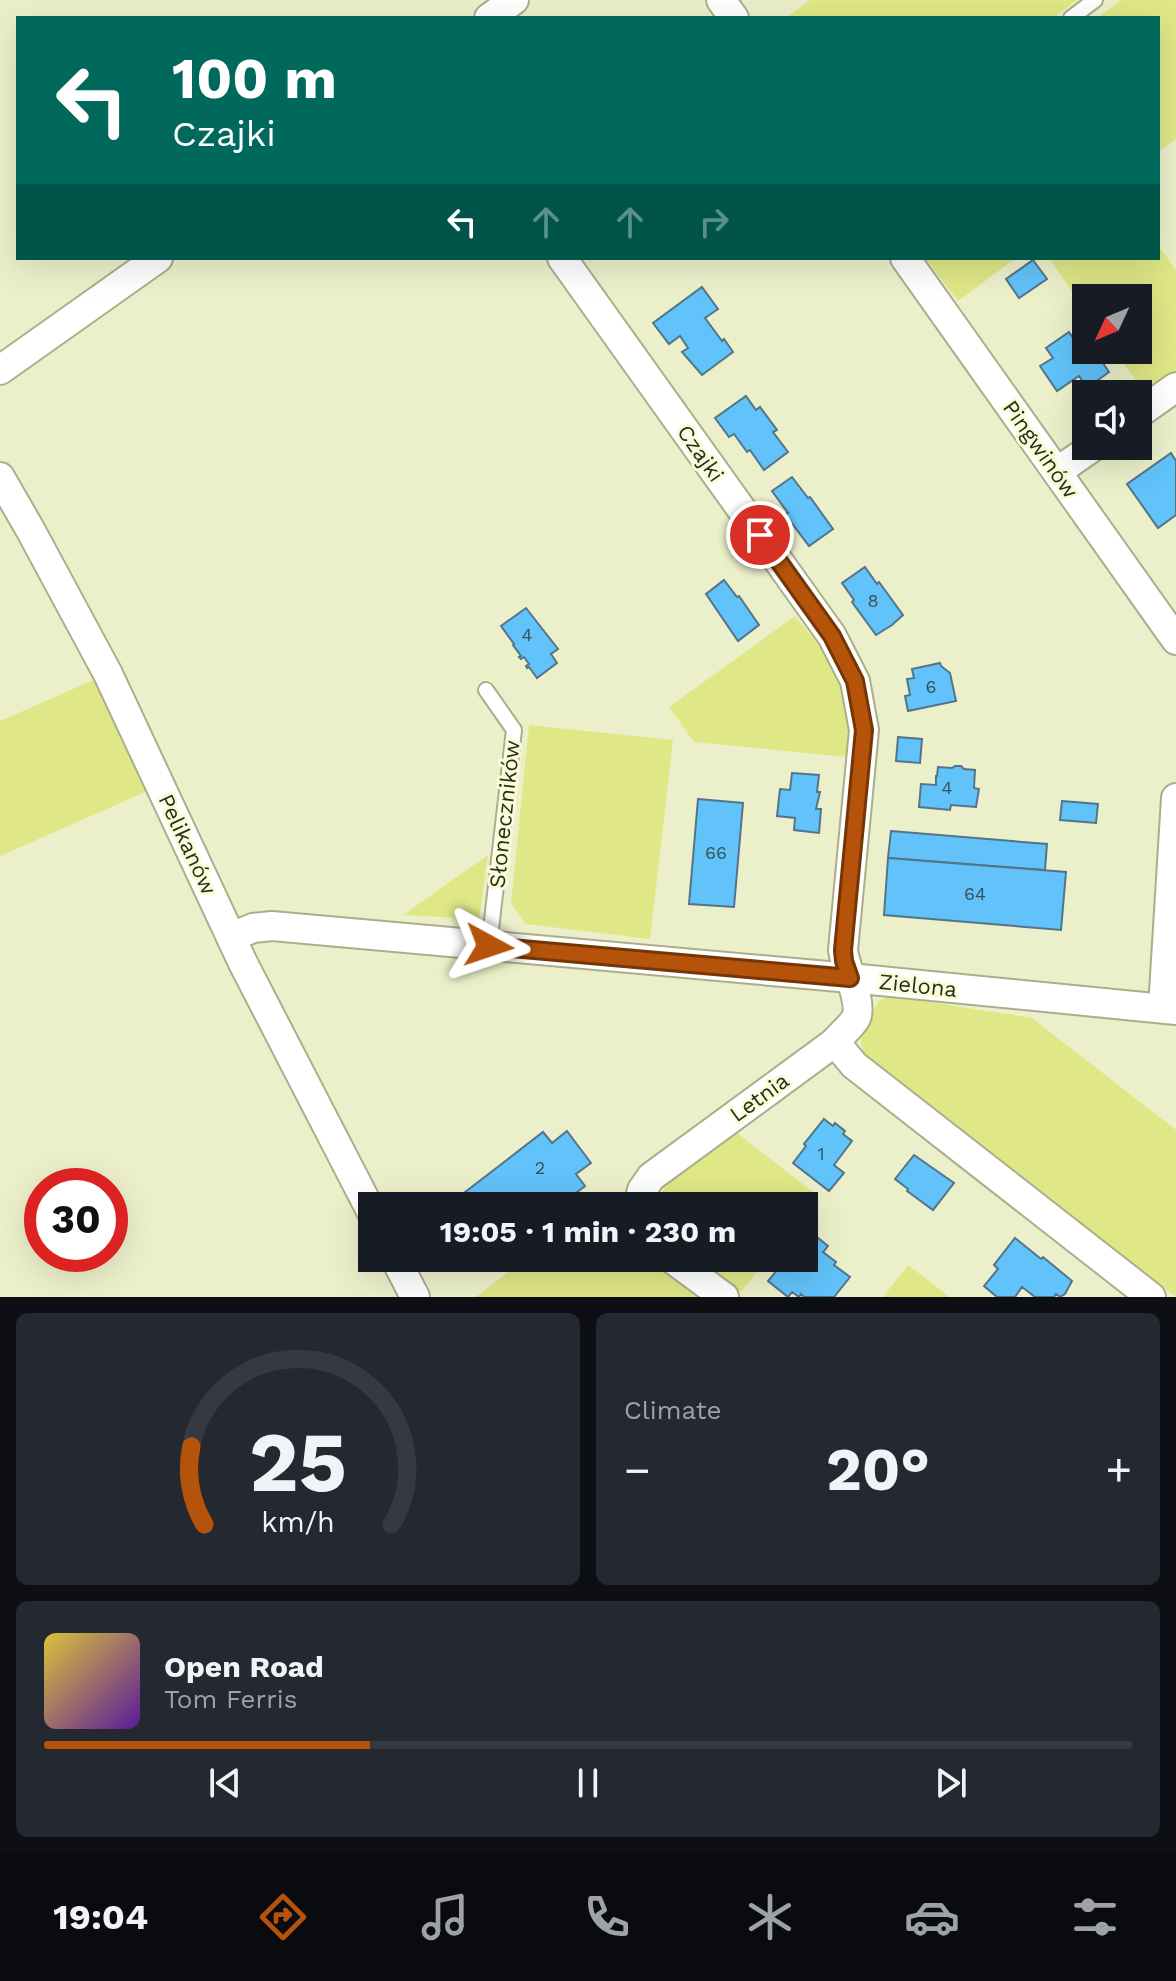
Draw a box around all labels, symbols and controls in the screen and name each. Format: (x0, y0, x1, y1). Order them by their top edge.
text: 100 m (172, 46, 337, 112)
icon: left (40, 48, 144, 152)
text: Czajki (172, 113, 276, 155)
icon: left (440, 200, 484, 244)
icon: ahead (524, 200, 568, 244)
icon: ahead (608, 200, 652, 244)
icon: right (692, 200, 736, 244)
north arrow (1072, 284, 1152, 364)
map controls (1072, 284, 1152, 460)
button: sound (1072, 380, 1152, 460)
street label: Pingwinów (998, 396, 1083, 503)
street label: Czajki (672, 420, 729, 486)
pin (726, 501, 794, 569)
icon: arrive (738, 513, 782, 557)
house number: 8 (867, 590, 879, 611)
house number: 4 (522, 624, 533, 645)
house number: 6 (926, 676, 936, 697)
street label: Słoneczników (484, 739, 525, 889)
house number: 4 (942, 777, 953, 798)
street label: Pelikanów (153, 790, 222, 898)
house number: 66 (705, 842, 727, 863)
house number: 64 (964, 883, 986, 904)
position arrow (447, 904, 531, 988)
street label: Zielona (878, 969, 958, 1002)
street label: Letnia (725, 1068, 793, 1127)
house number: 1 (817, 1143, 825, 1164)
house number: 2 (535, 1157, 545, 1178)
speed limit sign: 30 (24, 1168, 128, 1272)
text: 19:05 · 1 min · 230 m (440, 1214, 736, 1249)
text: Climate (624, 1395, 722, 1425)
text: 25 (249, 1414, 347, 1511)
text: 20° (826, 1434, 930, 1505)
text: − (624, 1444, 651, 1496)
text: + (1105, 1444, 1132, 1496)
text: km/h (261, 1505, 335, 1539)
text: Open Road (164, 1649, 324, 1684)
text: Tom Ferris (164, 1684, 297, 1714)
icon: previous (203, 1761, 247, 1805)
icon: pause (566, 1761, 610, 1805)
icon: next (929, 1761, 973, 1805)
icon: directions (255, 1889, 311, 1945)
icon: music (417, 1889, 473, 1945)
icon: phone (579, 1889, 635, 1945)
icon: climate (742, 1889, 798, 1945)
icon: car (904, 1889, 960, 1945)
icon: filters (1067, 1889, 1123, 1945)
text: 19:04 (53, 1896, 148, 1938)

